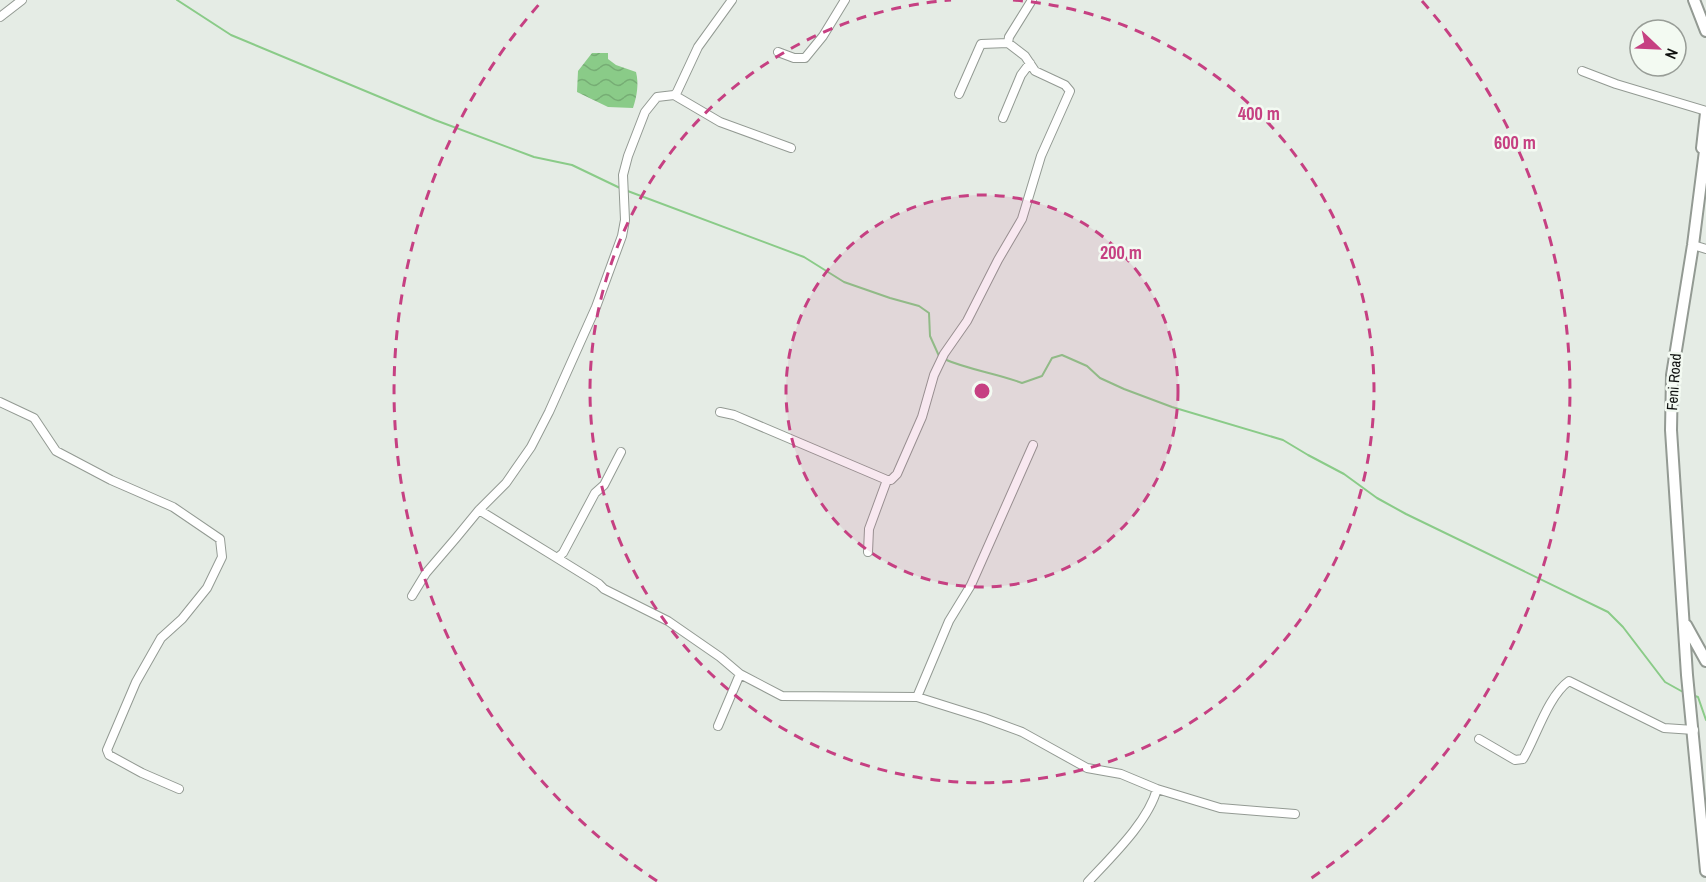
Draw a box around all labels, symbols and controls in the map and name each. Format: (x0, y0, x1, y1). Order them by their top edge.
north arrow (1628, 18, 1688, 78)
text: N (1660, 45, 1684, 63)
text: 400 m (1238, 101, 1280, 126)
text: 600 m (1494, 130, 1536, 155)
text: 200 m (1100, 240, 1142, 265)
street label: Feni Road (1661, 353, 1686, 411)
centre of rings (972, 381, 992, 401)

